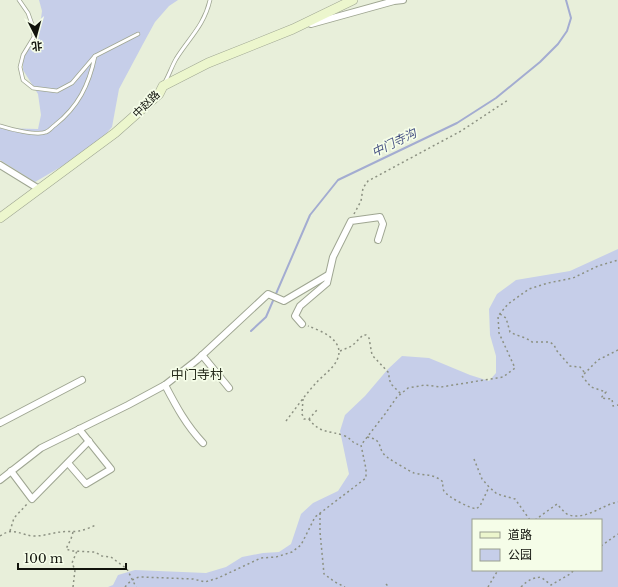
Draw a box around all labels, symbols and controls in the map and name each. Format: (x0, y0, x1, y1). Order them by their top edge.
north arrow (16, 16, 56, 56)
text: 北 (31, 38, 43, 53)
street label: 中赵路 (129, 87, 163, 121)
water label: 中门寺沟 (369, 124, 420, 160)
district label: 中门寺村 (171, 366, 223, 383)
legend (472, 519, 602, 571)
text: 道路 (508, 527, 532, 542)
scale bar (18, 545, 126, 571)
text: 公园 (508, 547, 532, 562)
text: 100 m (24, 551, 63, 566)

